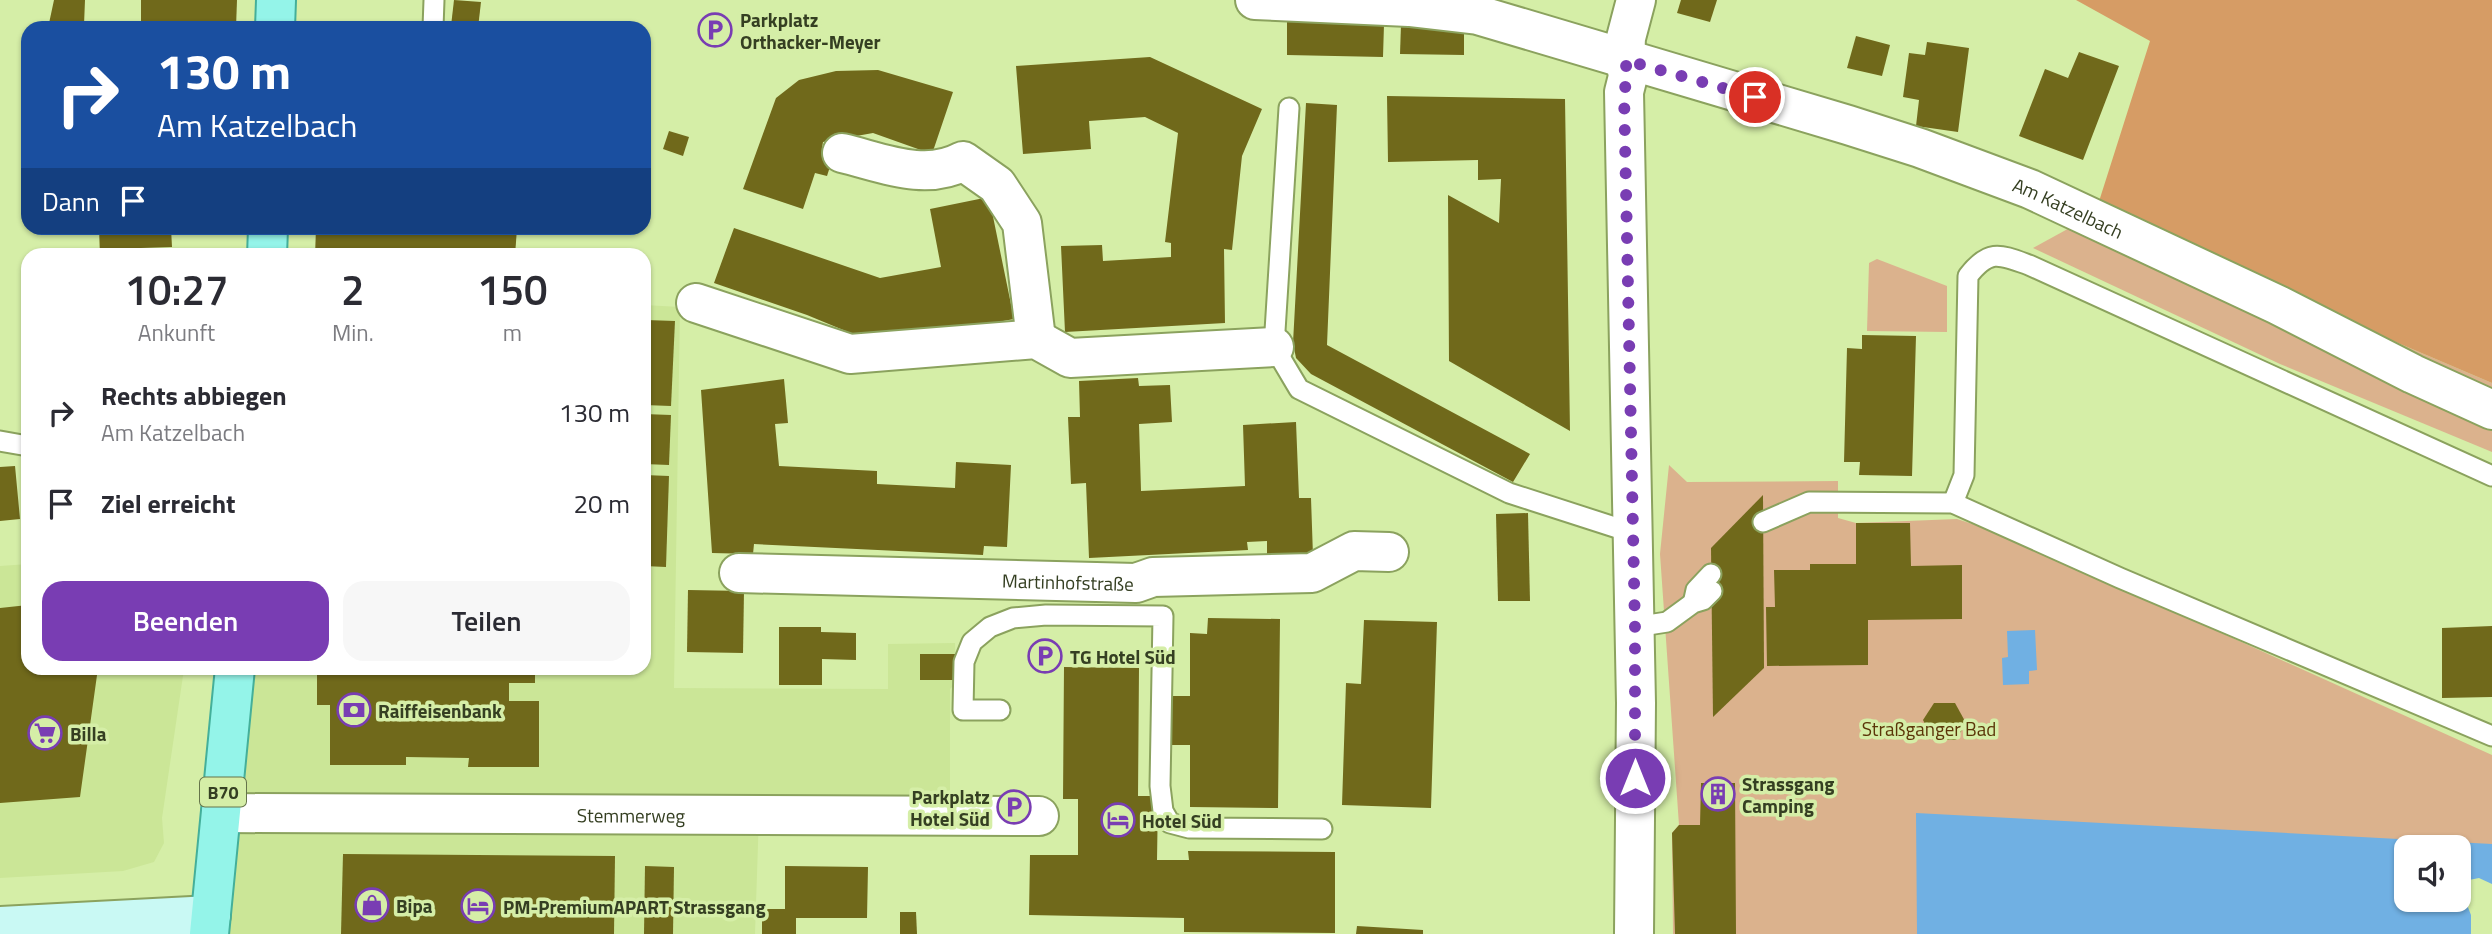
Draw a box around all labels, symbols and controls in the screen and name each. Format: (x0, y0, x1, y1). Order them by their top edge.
place label: Parkplatz Orthacker-Meyer (740, 5, 881, 56)
parking icon: Parkplatz Orthacker-Meyer (696, 11, 734, 49)
text: 130 m (157, 33, 291, 108)
icon: right (42, 49, 133, 140)
pin (1725, 67, 1785, 127)
icon: arrive (1736, 78, 1774, 116)
text: Am Katzelbach (157, 101, 357, 149)
street label: Am Katzelbach (2009, 169, 2128, 245)
text: Dann (42, 182, 100, 221)
icon: arrive (114, 182, 152, 220)
text: 10:27 (124, 257, 229, 321)
text: 2 (341, 257, 365, 321)
text: 150 (477, 257, 548, 321)
text: Ankunft (138, 315, 215, 350)
text: Min. (332, 315, 374, 350)
text: m (503, 315, 522, 350)
text: Rechts abbiegen (101, 376, 287, 415)
text: 130 m (559, 393, 630, 432)
icon: right (42, 394, 80, 432)
text: Am Katzelbach (101, 415, 245, 450)
text: Ziel erreicht (101, 484, 236, 523)
text: 20 m (573, 484, 630, 523)
icon: arrive (42, 485, 80, 523)
street label: Martinhofstraße (1002, 565, 1134, 597)
button: Beenden (42, 581, 329, 661)
button: Teilen (343, 581, 630, 661)
parking icon: TG Hotel Süd (1026, 637, 1064, 675)
place label: TG Hotel Süd (1070, 642, 1176, 671)
bank icon: Raiffeisenbank (335, 691, 373, 729)
place label: Raiffeisenbank (378, 696, 502, 725)
supermarket icon: Billa (26, 714, 64, 752)
park label: Straßganger Bad (1862, 714, 1996, 743)
place label: Billa (70, 719, 107, 748)
position arrow (1598, 741, 1672, 815)
place label: Strassgang Camping (1742, 769, 1834, 820)
building icon: Strassgang Camping (1699, 775, 1737, 813)
road number: B70 (200, 778, 246, 806)
place label: Parkplatz Hotel Süd (910, 782, 990, 833)
parking icon: Parkplatz Hotel Süd (995, 788, 1033, 826)
street label: Stemmerweg (577, 800, 685, 829)
hotel icon: Hotel Süd (1099, 801, 1137, 839)
place label: Hotel Süd (1142, 806, 1222, 835)
map controls (2394, 835, 2471, 912)
button: sound (2394, 835, 2471, 912)
shop icon: Bipa (353, 886, 391, 924)
hotel icon: PM-PremiumAPART Strassgang (459, 887, 497, 925)
place label: Bipa (396, 891, 433, 920)
place label: PM-PremiumAPART Strassgang (503, 892, 766, 921)

